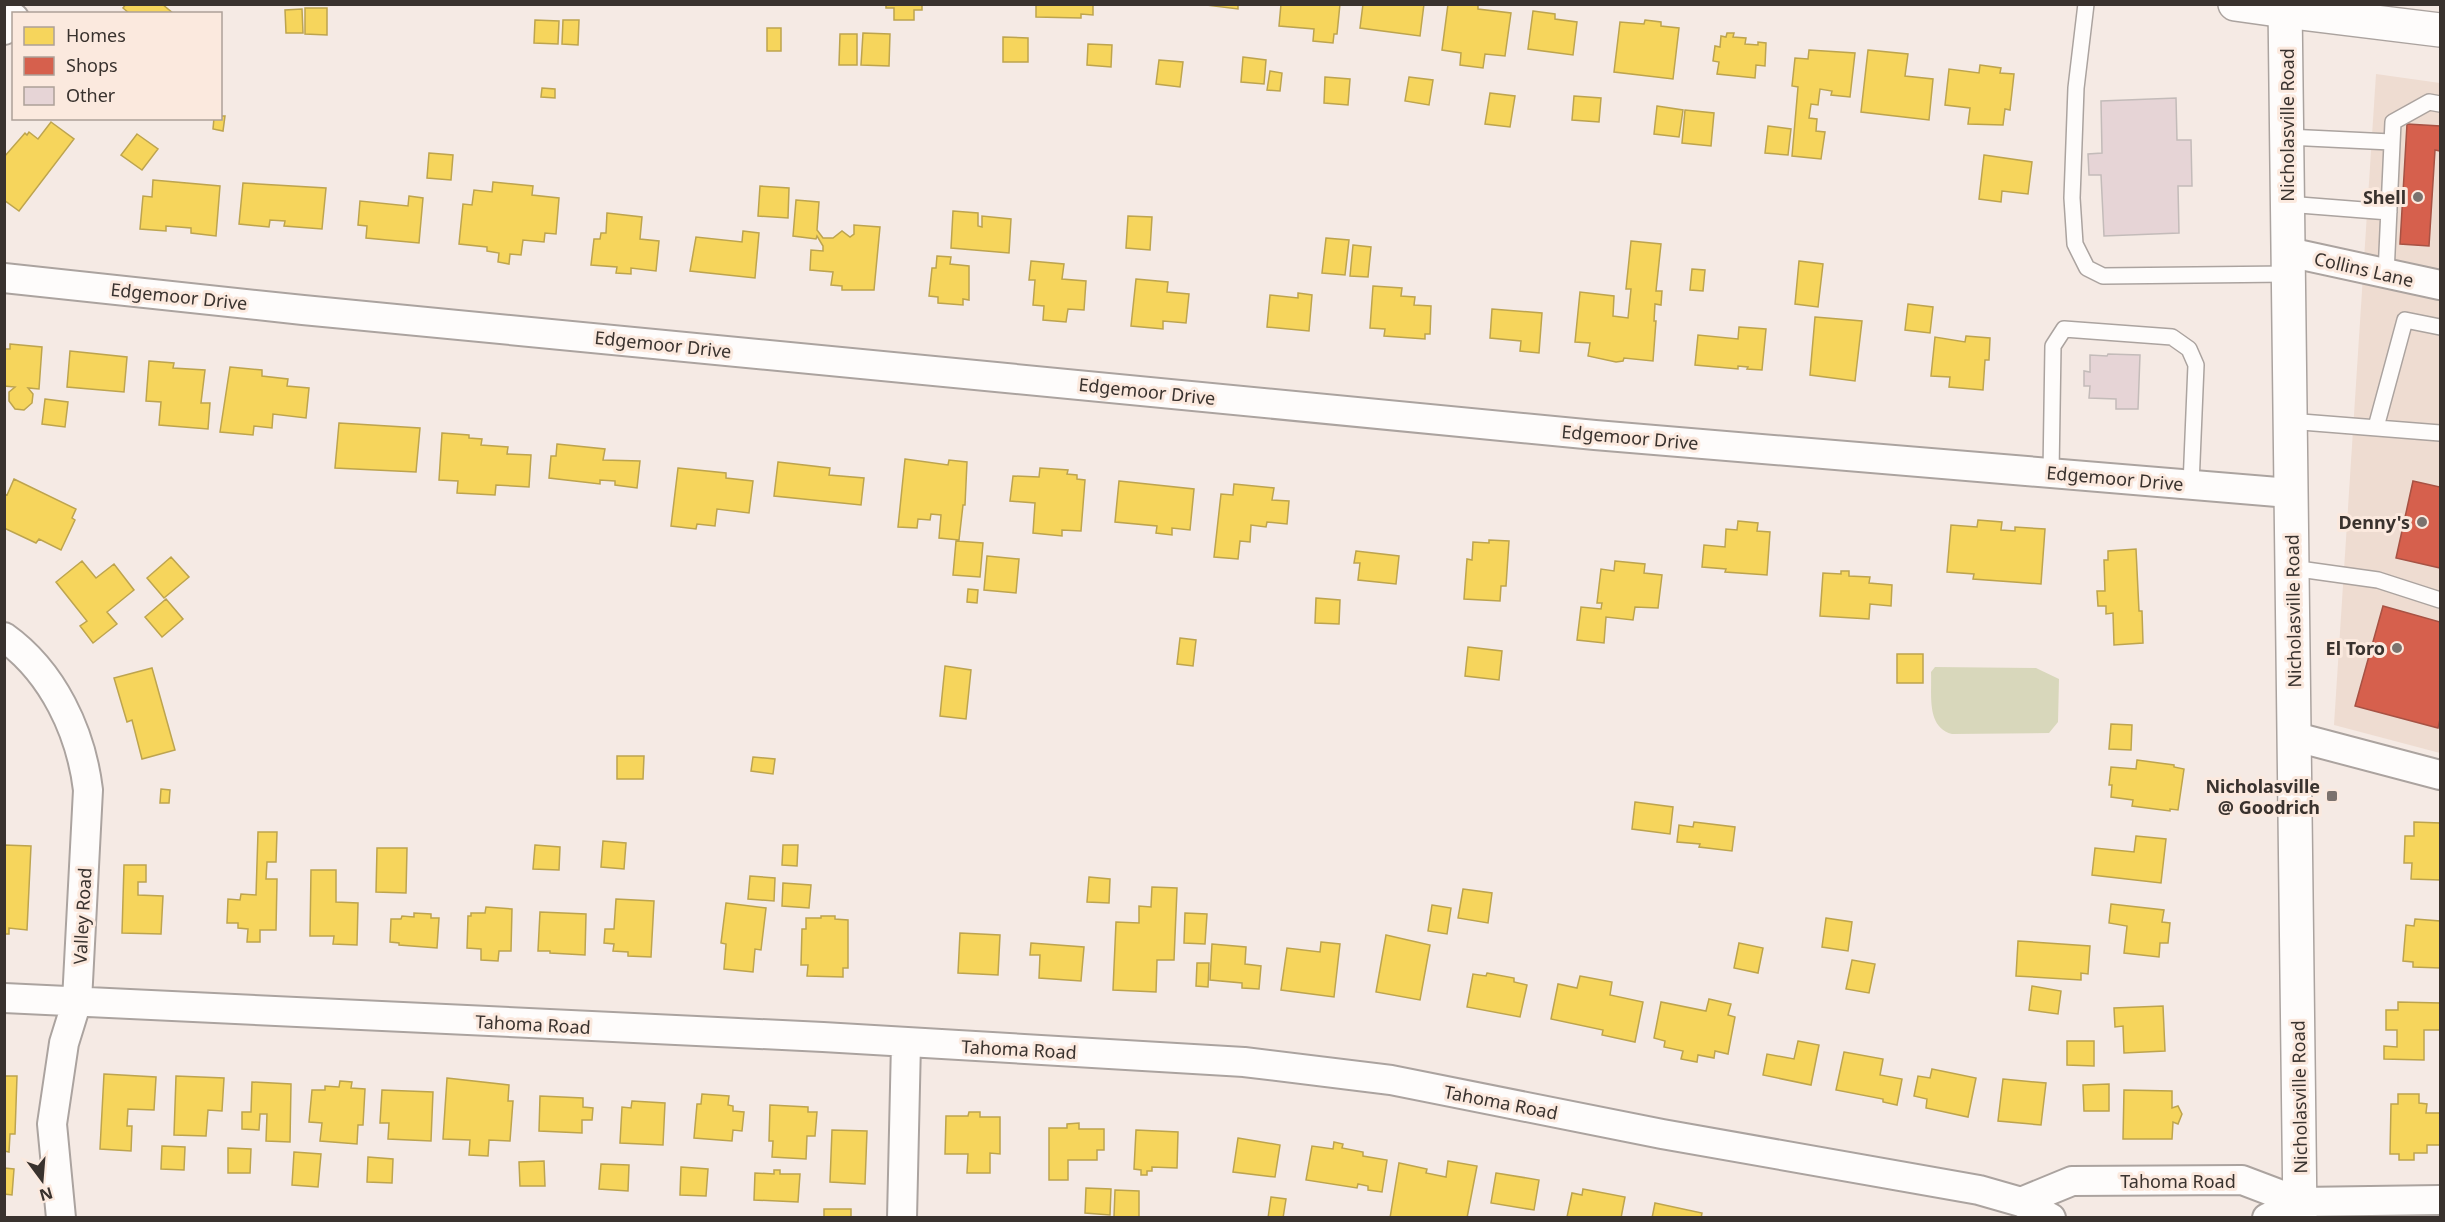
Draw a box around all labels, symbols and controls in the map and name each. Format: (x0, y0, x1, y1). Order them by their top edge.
legend (12, 12, 222, 120)
text: Homes (66, 23, 126, 47)
street label: Nicholasville Road (2275, 48, 2299, 202)
text: Shops (66, 53, 118, 77)
text: Other (66, 83, 116, 107)
place label: Shell (2363, 185, 2406, 209)
marker: Shell (2411, 190, 2425, 204)
street label: Collins Lane (2312, 246, 2416, 292)
street label: Edgemoor Drive (109, 277, 249, 315)
street label: Edgemoor Drive (593, 325, 733, 363)
street label: Edgemoor Drive (1077, 372, 1217, 410)
street label: Edgemoor Drive (1560, 419, 1700, 455)
street label: Edgemoor Drive (2045, 460, 2185, 496)
place label: Denny's (2338, 510, 2410, 534)
marker: Denny's (2415, 515, 2429, 529)
street label: Nicholasville Road (2280, 534, 2306, 688)
place label: El Toro (2326, 636, 2385, 660)
marker: El Toro (2390, 641, 2404, 655)
place label: Nicholasville @ Goodrich (2205, 774, 2320, 819)
marker: Nicholasville @ Goodrich (2325, 789, 2339, 803)
street label: Valley Road (67, 867, 97, 965)
street label: Tahoma Road (475, 1009, 591, 1039)
street label: Nicholasville Road (2286, 1020, 2312, 1174)
street label: Tahoma Road (961, 1034, 1077, 1064)
street label: Tahoma Road (1442, 1079, 1560, 1125)
north arrow (12, 1150, 72, 1210)
street label: Tahoma Road (2120, 1169, 2236, 1193)
text: N (37, 1182, 55, 1207)

